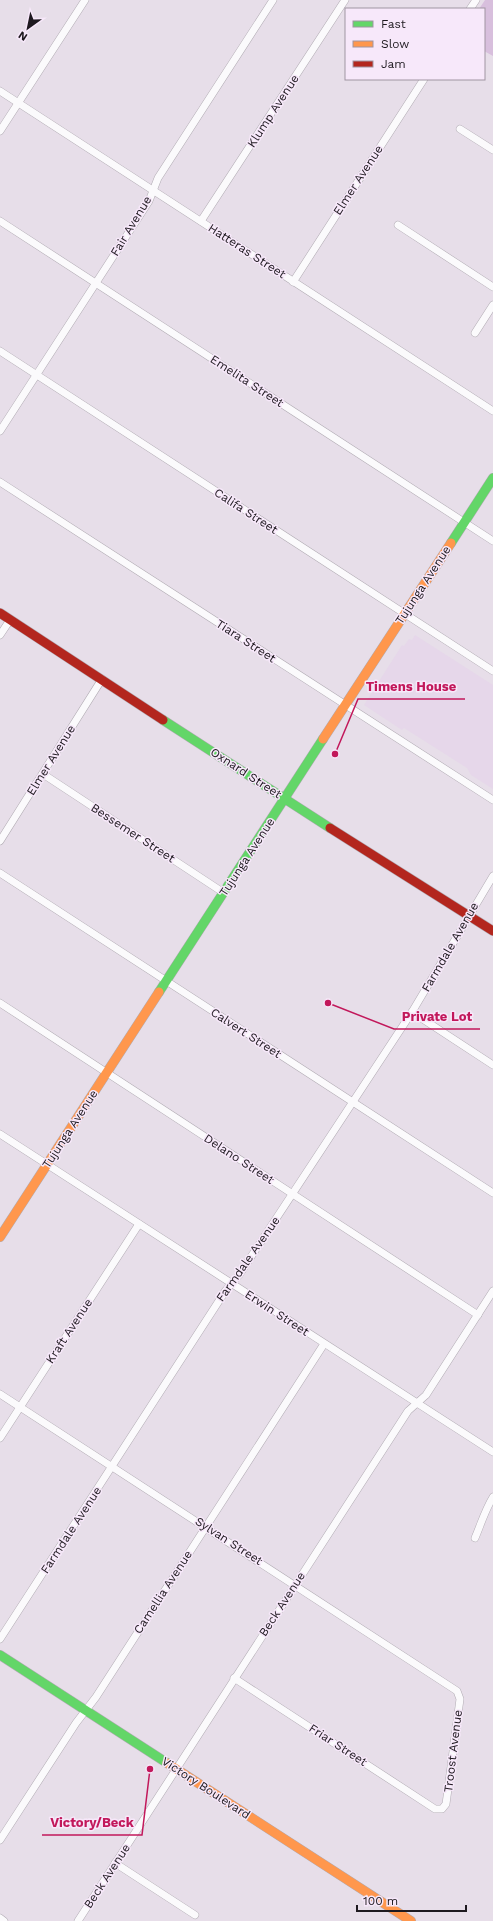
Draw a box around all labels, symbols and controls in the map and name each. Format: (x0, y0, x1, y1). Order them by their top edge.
north arrow (8, 8, 48, 48)
legend (345, 8, 485, 80)
text: Fast (381, 17, 406, 31)
text: N (16, 28, 30, 44)
text: Slow (381, 37, 409, 51)
text: Jam (381, 57, 406, 71)
street label: Klump Avenue (244, 72, 302, 150)
street label: Elmer Avenue (330, 142, 386, 218)
street label: Fair Avenue (108, 193, 154, 258)
street label: Hatteras Street (206, 221, 288, 281)
street label: Emelita Street (208, 352, 286, 410)
street label: Califa Street (212, 485, 280, 537)
street label: Tujunga Avenue (392, 543, 454, 627)
street label: Tiara Street (213, 616, 279, 666)
callout: Timens House (358, 674, 465, 699)
text: Timens House (366, 679, 457, 694)
street label: Elmer Avenue (24, 722, 78, 798)
street label: Oxnard Street (208, 745, 284, 801)
street label: Bessemer Street (88, 801, 178, 865)
street label: Tujunga Avenue (216, 815, 278, 899)
street label: Farmdale Avenue (419, 900, 481, 994)
callout: Private Lot (394, 1004, 480, 1029)
street label: Calvert Street (208, 1005, 284, 1061)
text: Private Lot (402, 1009, 473, 1024)
street label: Tujunga Avenue (39, 1087, 101, 1171)
street label: Delano Street (201, 1131, 277, 1187)
street label: Farmdale Avenue (213, 1214, 283, 1304)
street label: Erwin Street (242, 1287, 312, 1339)
street label: Kraft Avenue (43, 1296, 95, 1366)
street label: Farmdale Avenue (38, 1484, 104, 1576)
street label: Sylvan Street (193, 1514, 265, 1568)
street label: Camellia Avenue (131, 1548, 195, 1636)
street label: Beck Avenue (256, 1569, 308, 1639)
street label: Troost Avenue (441, 1709, 465, 1793)
street label: Friar Street (306, 1721, 370, 1769)
street label: Victory Boulevard (159, 1754, 253, 1822)
callout: Victory/Beck (42, 1810, 142, 1835)
text: Victory/Beck (50, 1815, 135, 1830)
street label: Beck Avenue (81, 1841, 133, 1911)
scale bar (357, 1887, 466, 1913)
text: 100 m (363, 1894, 398, 1908)

